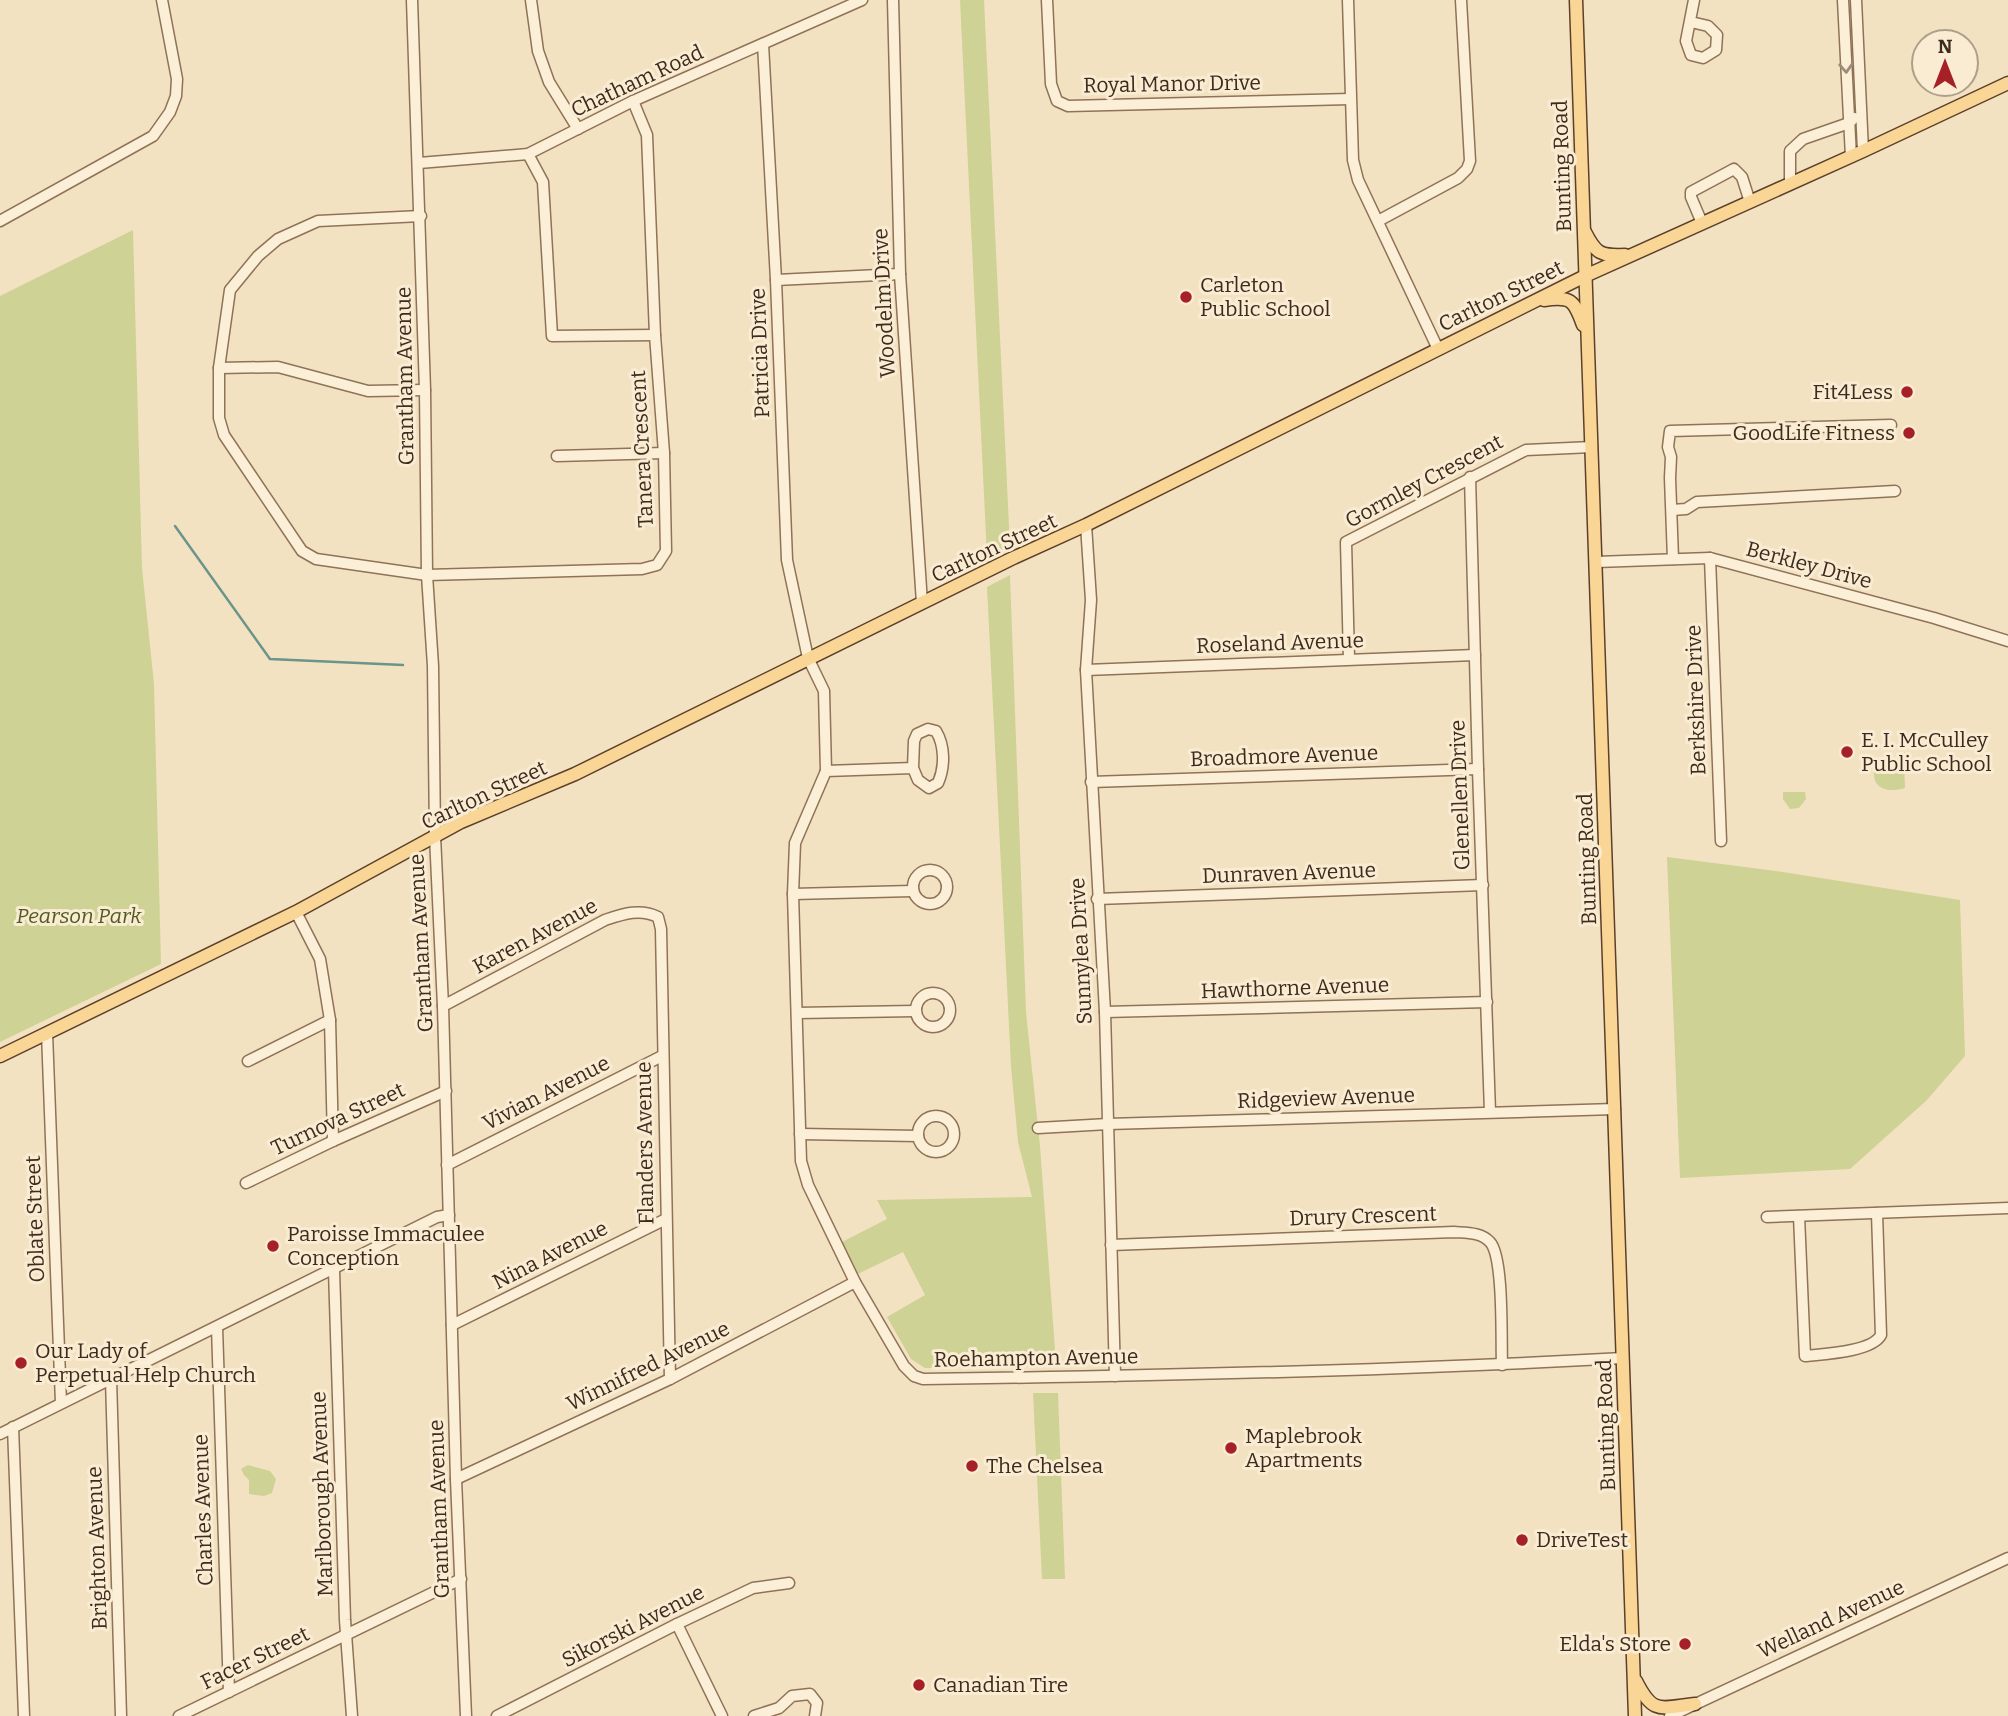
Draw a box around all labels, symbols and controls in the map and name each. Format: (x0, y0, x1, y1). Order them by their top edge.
north arrow (1910, 28, 1980, 98)
text: N (1938, 35, 1953, 58)
street label: Chatham Road (567, 39, 707, 123)
one-way arrow (1839, 63, 1854, 74)
street label: Royal Manor Drive (1083, 69, 1261, 99)
street label: Bunting Road (1547, 100, 1577, 232)
street label: Woodelm Drive (867, 227, 901, 379)
street label: Carlton Street (1434, 254, 1568, 337)
place label: Carleton Public School (1200, 272, 1331, 322)
street label: Grantham Avenue (390, 286, 420, 466)
street label: Patricia Drive (745, 287, 775, 419)
marker: Carleton Public School (1178, 289, 1194, 305)
street label: Tanera Crescent (625, 369, 659, 528)
place label: Fit4Less (1813, 379, 1893, 405)
marker: Fit4Less (1899, 384, 1915, 400)
place label: GoodLife Fitness (1732, 420, 1895, 446)
marker: GoodLife Fitness (1901, 425, 1917, 441)
street label: Gormley Crescent (1341, 428, 1508, 534)
street label: Carlton Street (927, 507, 1061, 588)
street label: Berkley Drive (1743, 536, 1875, 594)
street label: Berkshire Drive (1680, 624, 1712, 776)
street label: Roseland Avenue (1196, 627, 1364, 659)
street label: Glenellen Drive (1444, 719, 1476, 871)
place label: E. I. McCulley Public School (1861, 727, 1992, 777)
street label: Broadmore Avenue (1189, 740, 1379, 772)
marker: E. I. McCulley Public School (1839, 744, 1855, 760)
street label: Carlton Street (417, 754, 551, 835)
street label: Bunting Road (1572, 793, 1602, 925)
street label: Grantham Avenue (403, 853, 439, 1033)
street label: Dunraven Avenue (1201, 857, 1377, 889)
street label: Sunnylea Drive (1064, 877, 1098, 1025)
street label: Karen Avenue (468, 892, 602, 980)
park label: Pearson Park (16, 903, 142, 929)
street label: Hawthorne Avenue (1200, 972, 1390, 1004)
street label: Vivian Avenue (478, 1050, 614, 1136)
street label: Flanders Avenue (631, 1061, 659, 1225)
street label: Turnova Street (267, 1077, 409, 1161)
street label: Ridgeview Avenue (1237, 1082, 1415, 1114)
street label: Oblate Street (20, 1155, 50, 1283)
street label: Drury Crescent (1289, 1200, 1438, 1232)
street label: Nina Avenue (488, 1215, 612, 1295)
place label: Paroisse Immaculee Conception (287, 1221, 485, 1271)
marker: Paroisse Immaculee Conception (265, 1238, 281, 1254)
street label: Winnifred Avenue (562, 1315, 734, 1417)
place label: Our Lady of Perpetual Help Church (35, 1338, 256, 1388)
street label: Roehampton Avenue (933, 1343, 1139, 1373)
marker: Our Lady of Perpetual Help Church (13, 1355, 29, 1371)
street label: Bunting Road (1591, 1359, 1621, 1491)
street label: Marlborough Avenue (305, 1391, 339, 1597)
street label: Grantham Avenue (423, 1419, 455, 1599)
place label: Maplebrook Apartments (1245, 1423, 1363, 1473)
street label: Charles Avenue (187, 1434, 219, 1586)
marker: Maplebrook Apartments (1223, 1440, 1239, 1456)
place label: The Chelsea (986, 1453, 1104, 1479)
marker: The Chelsea (964, 1458, 980, 1474)
street label: Brighton Avenue (81, 1466, 113, 1630)
place label: DriveTest (1536, 1527, 1629, 1553)
marker: DriveTest (1514, 1532, 1530, 1548)
street label: Welland Avenue (1754, 1574, 1908, 1664)
street label: Sikorski Avenue (557, 1579, 709, 1673)
street label: Facer Street (197, 1620, 314, 1695)
place label: Elda's Store (1559, 1631, 1671, 1657)
marker: Elda's Store (1677, 1636, 1693, 1652)
place label: Canadian Tire (933, 1672, 1068, 1698)
marker: Canadian Tire (911, 1677, 927, 1693)

